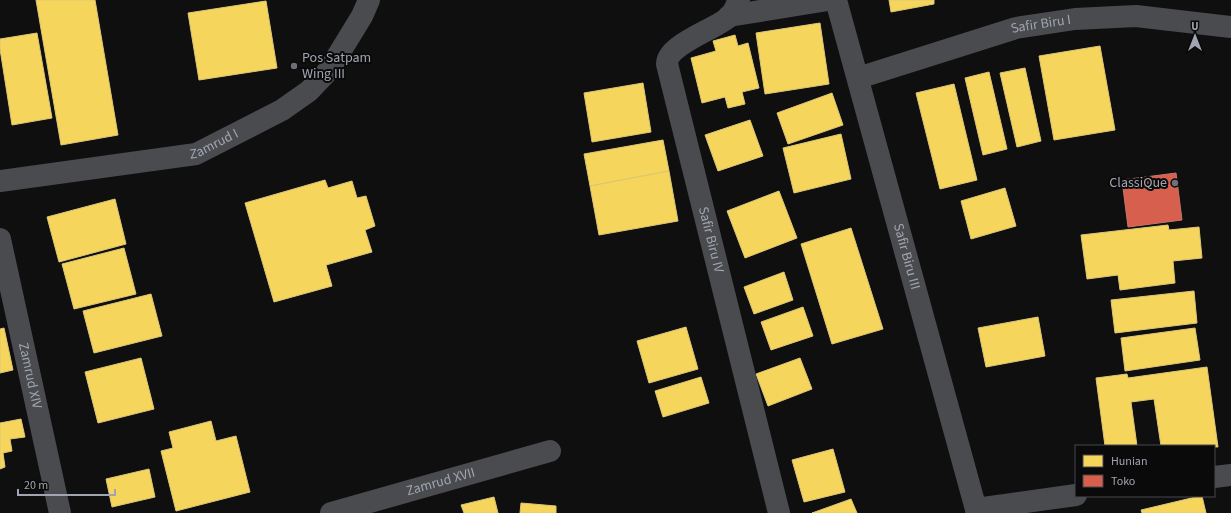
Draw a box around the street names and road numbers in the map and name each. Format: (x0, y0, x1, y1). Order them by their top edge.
street label: Safir Biru I (1008, 10, 1072, 39)
street label: Zamrud I (188, 124, 242, 165)
street label: Safir Biru IV (693, 205, 729, 276)
street label: Safir Biru III (888, 221, 925, 292)
street label: Zamrud XIV (13, 341, 47, 411)
street label: Zamrud XVII (404, 463, 478, 501)

